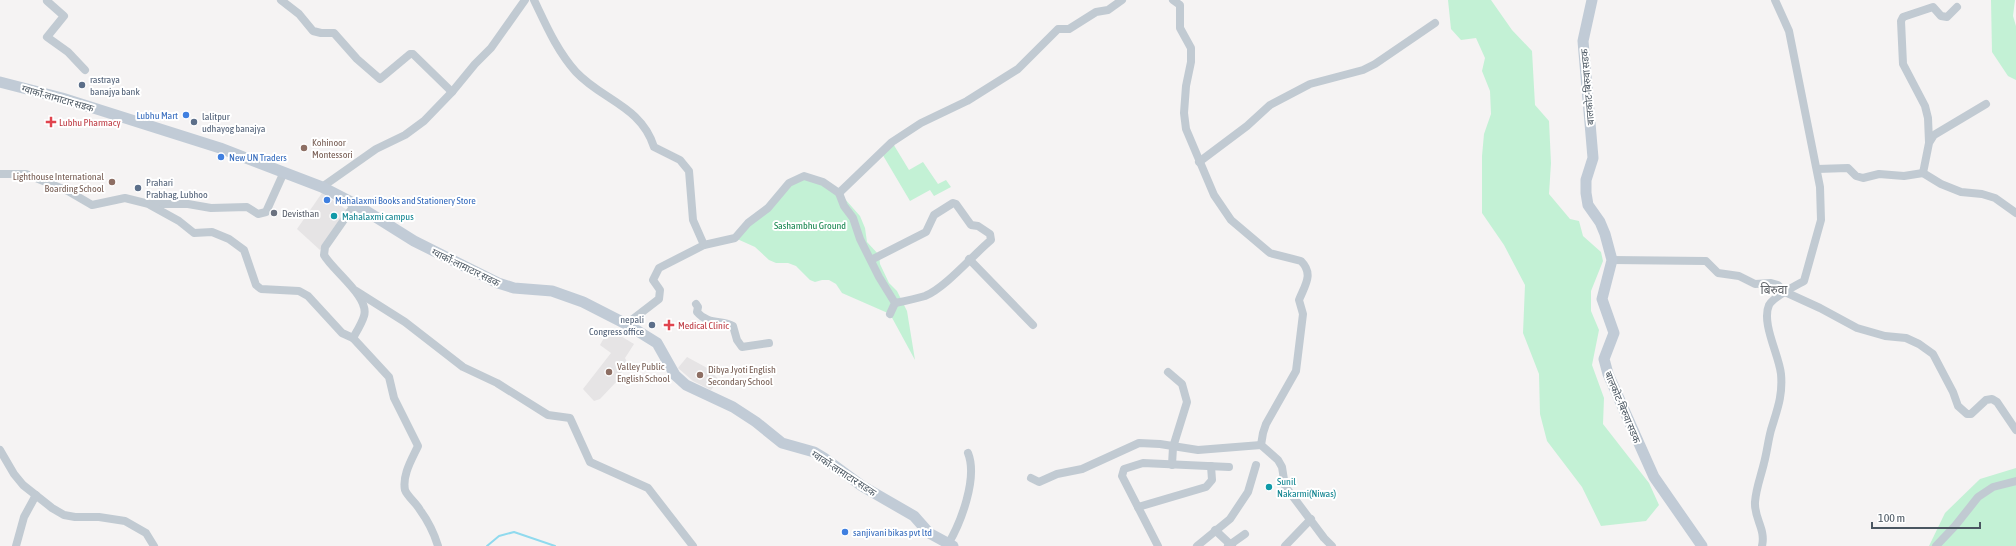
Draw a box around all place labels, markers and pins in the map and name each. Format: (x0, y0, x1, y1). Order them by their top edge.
place label: rastraya banajya bank (90, 74, 140, 97)
marker: rastraya banajya bank (77, 80, 87, 90)
place label: Lubhu Mart (136, 110, 178, 121)
marker: Lubhu Mart (181, 110, 191, 120)
place label: lalitpur udhayog banajya (202, 111, 266, 134)
marker: Lubhu Pharmacy (46, 117, 56, 127)
place label: Lubhu Pharmacy (59, 117, 121, 128)
marker: lalitpur udhayog banajya (189, 117, 199, 127)
place label: Kohinoor Montessori (312, 137, 353, 160)
marker: Kohinoor Montessori (299, 143, 309, 153)
marker: New UN Traders (216, 152, 226, 162)
place label: New UN Traders (229, 152, 287, 163)
place label: Lighthouse International Boarding School (13, 171, 104, 194)
marker: Lighthouse International Boarding School (107, 177, 117, 187)
place label: Prahari Prabhag, Lubhoo (146, 177, 208, 200)
marker: Prahari Prabhag, Lubhoo (133, 183, 143, 193)
marker: Mahalaxmi Books and Stationery Store (322, 195, 332, 205)
place label: Mahalaxmi Books and Stationery Store (335, 195, 476, 206)
marker: Devisthan (269, 208, 279, 218)
place label: Devisthan (282, 208, 319, 219)
marker: Mahalaxmi campus (329, 211, 339, 221)
place label: Mahalaxmi campus (342, 211, 414, 222)
place label: nepali Congress office (589, 314, 644, 337)
marker: Medical Clinic (663, 319, 675, 331)
marker: nepali Congress office (647, 320, 657, 330)
place label: Medical Clinic (678, 320, 729, 331)
place label: Valley Public English School (617, 361, 670, 384)
place label: Dibya Jyoti English Secondary School (708, 364, 776, 387)
marker: Valley Public English School (604, 367, 614, 377)
marker: Dibya Jyoti English Secondary School (695, 370, 705, 380)
place label: Sunil Nakarmi(Niwas) (1277, 476, 1336, 499)
marker: Sunil Nakarmi(Niwas) (1264, 482, 1274, 492)
marker: sanjivani bikas pvt ltd (840, 527, 850, 537)
place label: sanjivani bikas pvt ltd (853, 527, 932, 538)

